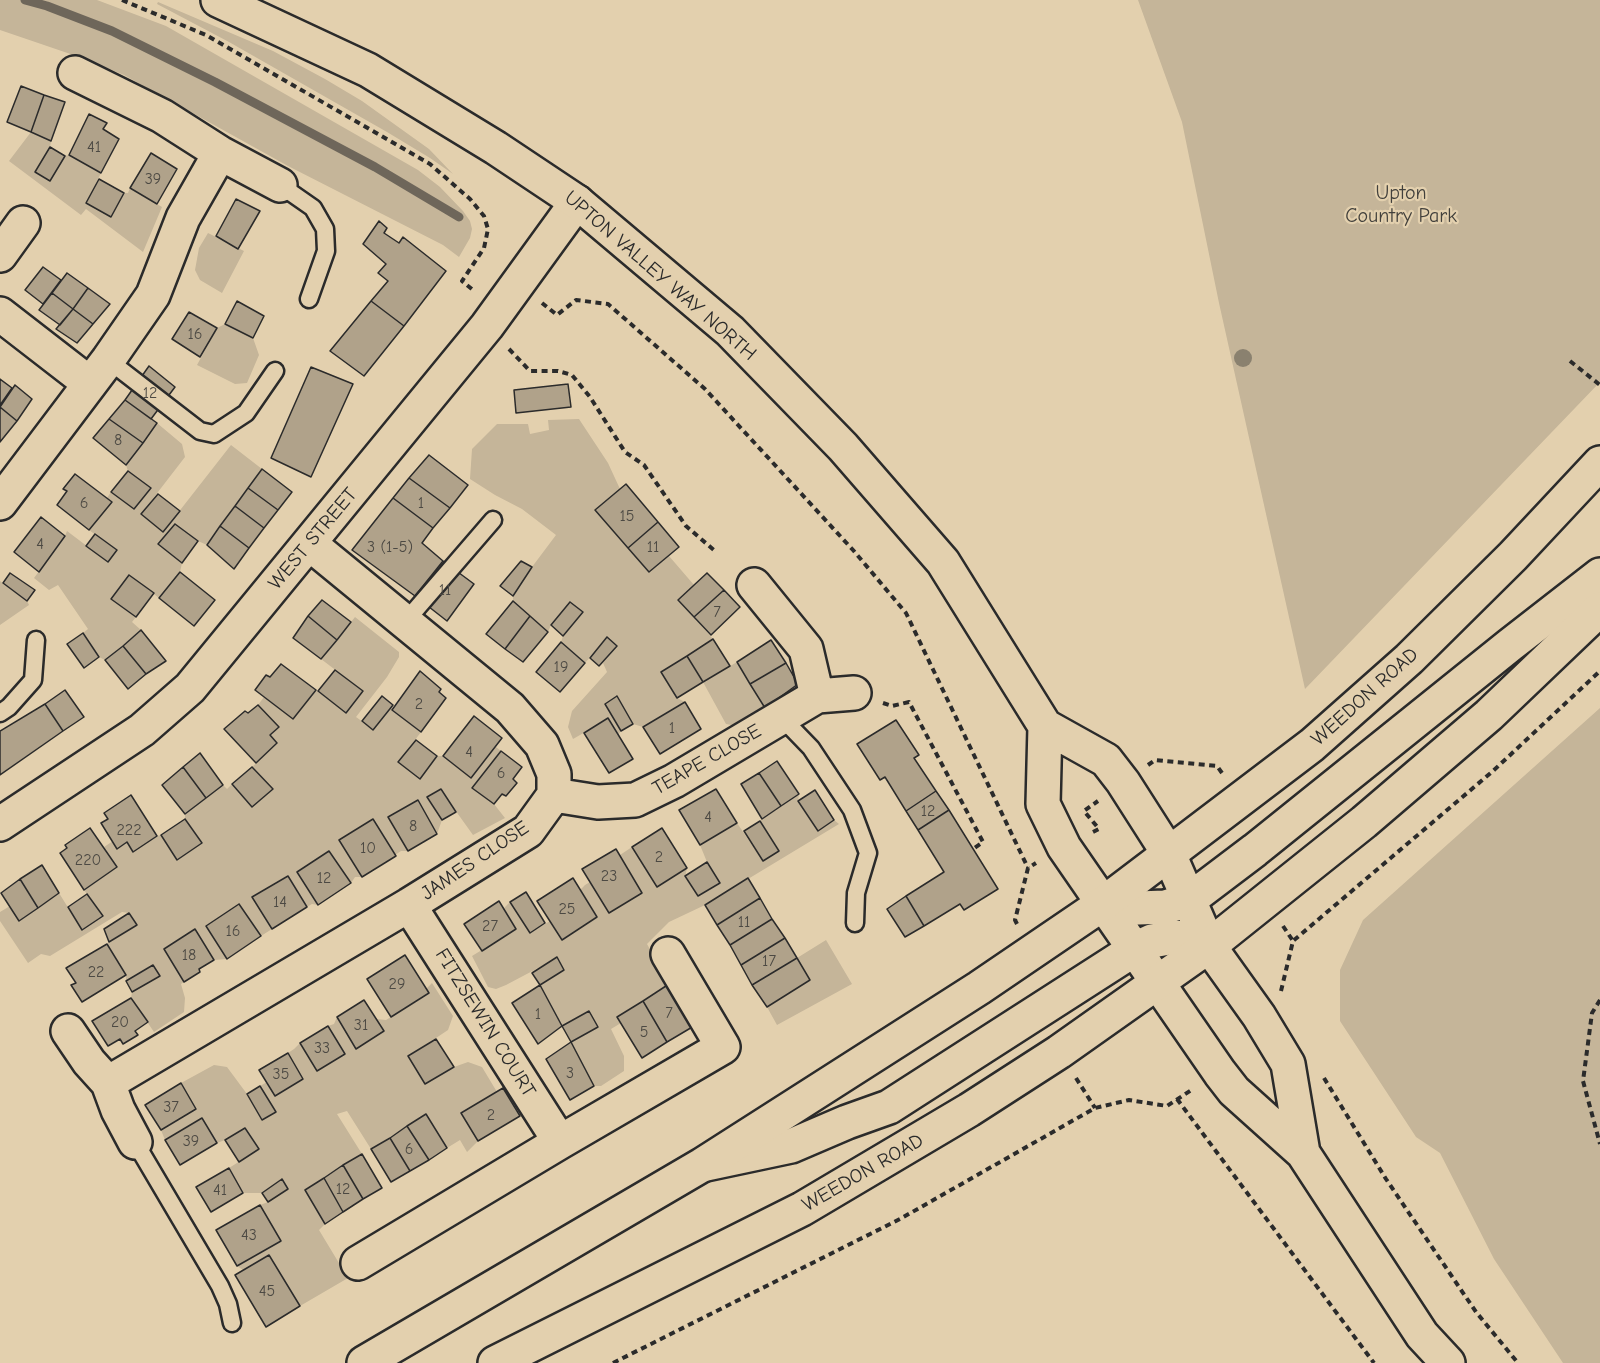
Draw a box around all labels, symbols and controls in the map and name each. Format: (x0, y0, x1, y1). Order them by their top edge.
house number: 41 (87, 137, 101, 157)
house number: 39 (145, 169, 161, 189)
park label: Upton Country Park (1345, 181, 1457, 228)
street label: UPTON VALLEY WAY NORTH (559, 186, 761, 366)
house number: 16 (187, 324, 203, 344)
house number: 12 (143, 383, 157, 403)
house number: 8 (114, 430, 122, 450)
street label: WEST STREET (263, 483, 363, 595)
house number: 6 (80, 493, 88, 513)
house number: 1 (418, 493, 424, 513)
house number: 15 (619, 506, 635, 526)
house number: 4 (36, 534, 44, 554)
house number: 3 (1-5) (367, 537, 413, 557)
house number: 11 (647, 537, 659, 557)
house number: 11 (439, 580, 451, 600)
house number: 7 (713, 602, 721, 622)
street label: WEEDON ROAD (1307, 643, 1423, 751)
house number: 19 (554, 657, 568, 677)
house number: 2 (415, 694, 423, 714)
house number: 1 (669, 718, 675, 738)
street label: TEAPE CLOSE (648, 719, 766, 801)
house number: 4 (465, 742, 473, 762)
house number: 6 (497, 763, 505, 783)
house number: 12 (921, 801, 935, 821)
house number: 4 (704, 807, 712, 827)
house number: 8 (409, 816, 417, 836)
street label: JAMES CLOSE (417, 816, 533, 906)
house number: 222 (116, 820, 142, 840)
house number: 10 (360, 838, 376, 858)
house number: 2 (655, 847, 663, 867)
house number: 220 (75, 850, 101, 870)
house number: 23 (601, 866, 617, 886)
house number: 12 (317, 868, 331, 888)
house number: 14 (273, 892, 287, 912)
house number: 25 (558, 899, 576, 919)
house number: 11 (738, 912, 750, 932)
house number: 27 (482, 916, 498, 936)
house number: 16 (225, 921, 241, 941)
street label: FITZSEWIN COURT (430, 944, 540, 1102)
house number: 18 (182, 945, 196, 965)
house number: 17 (762, 951, 776, 971)
house number: 22 (88, 962, 104, 982)
house number: 29 (389, 974, 405, 994)
house number: 7 (665, 1003, 673, 1023)
house number: 1 (535, 1004, 541, 1024)
house number: 20 (111, 1012, 129, 1032)
house number: 31 (354, 1015, 368, 1035)
house number: 5 (640, 1022, 648, 1042)
house number: 33 (314, 1038, 330, 1058)
house number: 3 (566, 1063, 574, 1083)
house number: 35 (273, 1064, 289, 1084)
house number: 37 (163, 1097, 179, 1117)
house number: 2 (487, 1105, 495, 1125)
street label: WEEDON ROAD (798, 1129, 928, 1217)
house number: 39 (183, 1131, 199, 1151)
house number: 6 (405, 1139, 413, 1159)
house number: 12 (336, 1179, 350, 1199)
house number: 41 (213, 1180, 227, 1200)
house number: 43 (241, 1225, 257, 1245)
house number: 45 (259, 1281, 275, 1301)

